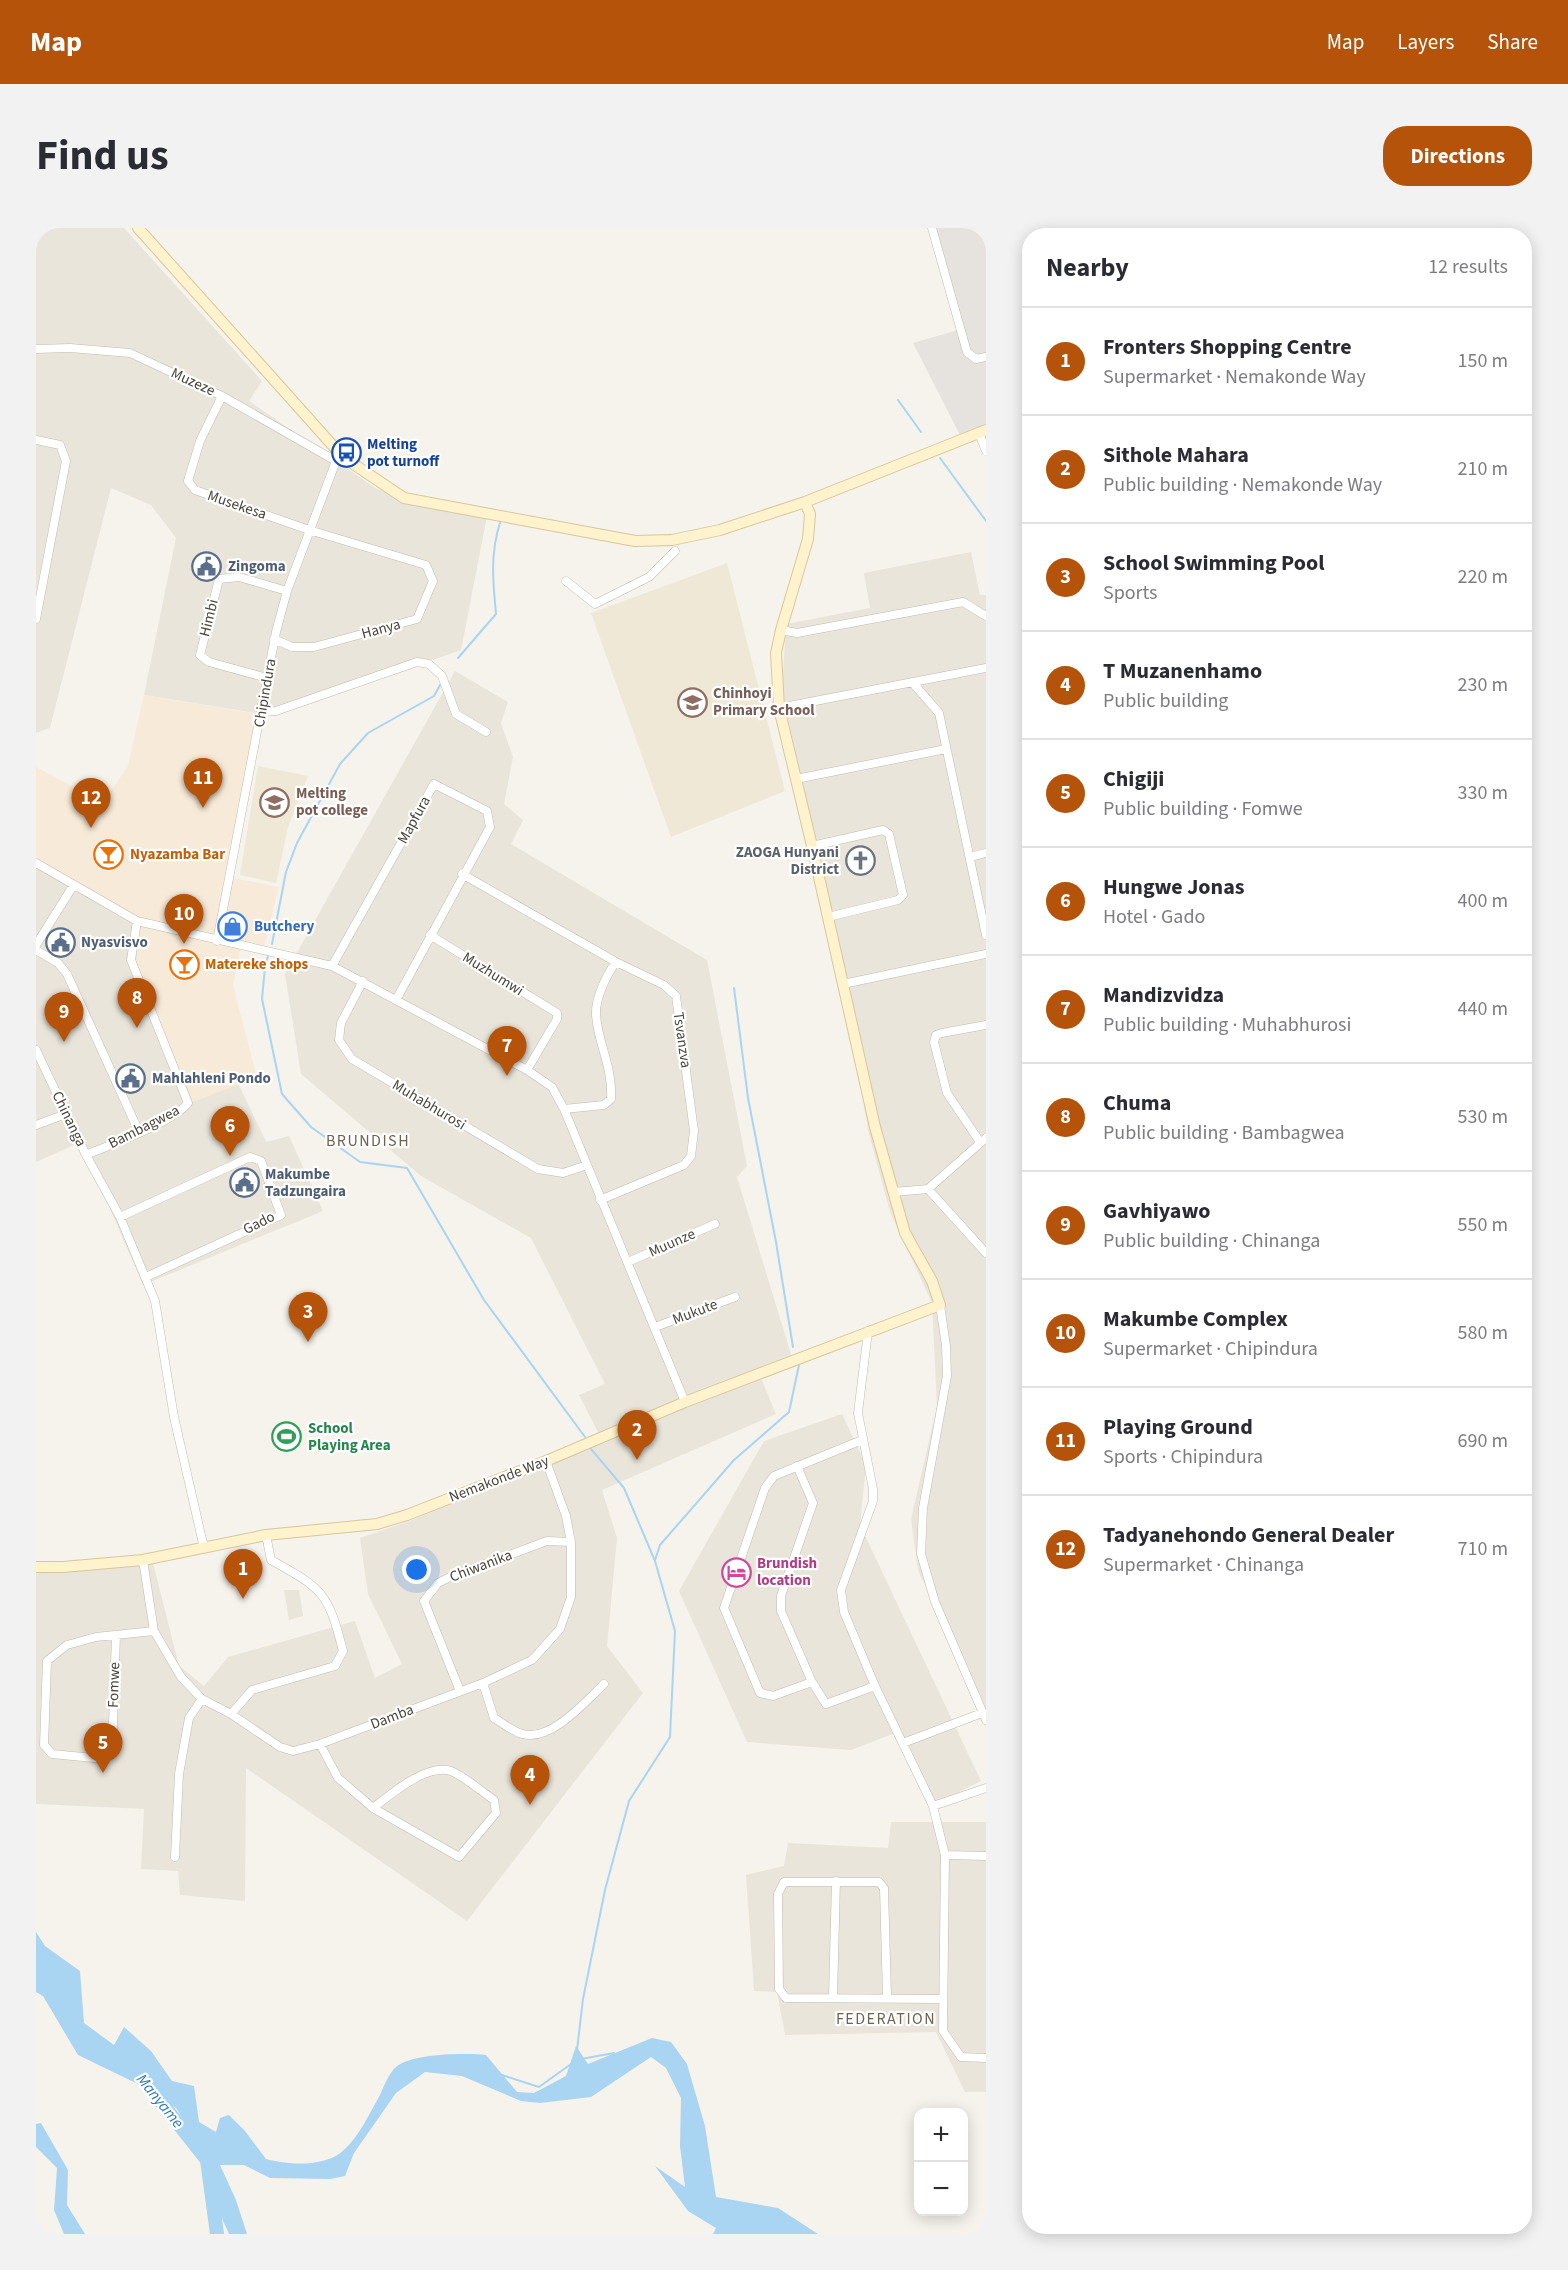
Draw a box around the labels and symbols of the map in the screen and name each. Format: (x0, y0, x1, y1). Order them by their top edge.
street label: Muzeze (168, 363, 218, 401)
place label: Melting pot turnoff (367, 434, 440, 472)
bus stop icon: Melting pot turnoff (330, 437, 362, 469)
street label: Musekesa (205, 485, 269, 525)
public building icon: Zingoma (191, 550, 223, 582)
place label: Zingoma (228, 556, 286, 577)
street label: Himbi (194, 597, 224, 639)
street label: Hanya (359, 614, 403, 644)
street label: Chipindura (249, 657, 281, 729)
place label: Chinhoyi Primary School (713, 683, 815, 721)
school or university icon: Chinhoyi Primary School (676, 686, 708, 718)
pin: 11 (184, 758, 222, 808)
pin: 12 (72, 778, 110, 828)
place label: Melting pot college (296, 783, 368, 821)
school or university icon: Melting pot college (259, 786, 291, 818)
street label: Mapfura (392, 792, 436, 848)
bar icon: Nyazamba Bar (93, 838, 125, 870)
place label: ZAOGA Hunyani District (736, 842, 839, 880)
place label: Nyazamba Bar (130, 844, 225, 865)
church icon: ZAOGA Hunyani District (844, 845, 876, 877)
pin: 10 (164, 894, 204, 944)
shop icon: Butchery (217, 910, 249, 942)
place label: Butchery (254, 916, 314, 937)
public building icon: Nyasvisvo (44, 926, 76, 958)
place label: Nyasvisvo (81, 932, 148, 953)
street label: Muzhumwi (458, 947, 528, 1001)
bar icon: Matereke shops (168, 948, 200, 980)
place label: Matereke shops (205, 954, 309, 975)
pin: 8 (118, 978, 156, 1028)
pin: 9 (45, 992, 84, 1042)
street label: Tsvanzva (668, 1011, 696, 1069)
pin: 7 (488, 1026, 526, 1076)
public building icon: Mahlahleni Pondo (115, 1062, 147, 1094)
place label: Mahlahleni Pondo (152, 1068, 271, 1089)
street label: Muhabhurosi (388, 1075, 470, 1135)
street label: Chinanga (47, 1088, 91, 1150)
street label: Bambagwea (105, 1100, 183, 1154)
pin: 6 (210, 1106, 250, 1156)
district label: BRUNDISH (326, 1130, 410, 1152)
place label: Makumbe Tadzungaira (265, 1164, 346, 1202)
public building icon: Makumbe Tadzungaira (228, 1167, 260, 1199)
street label: Gado (239, 1206, 279, 1240)
street label: Muunze (645, 1223, 699, 1263)
pin: 3 (288, 1292, 328, 1342)
street label: Mukute (669, 1294, 721, 1330)
pin: 2 (618, 1410, 656, 1460)
place label: School Playing Area (308, 1418, 391, 1456)
sports icon: School Playing Area (271, 1421, 303, 1453)
street label: Nemakonde Way (446, 1450, 552, 1508)
street label: Chiwanika (447, 1544, 515, 1588)
pin: 1 (224, 1550, 262, 1599)
place label: Brundish location (757, 1553, 817, 1591)
your location (402, 1555, 431, 1584)
hotel icon: Brundish location (720, 1556, 752, 1588)
street label: Fomwe (103, 1662, 125, 1708)
street label: Damba (367, 1699, 417, 1735)
pin: 5 (84, 1724, 122, 1773)
pin: 4 (510, 1756, 550, 1805)
district label: FEDERATION (836, 2008, 936, 2030)
water label: Manyame (131, 2069, 189, 2133)

